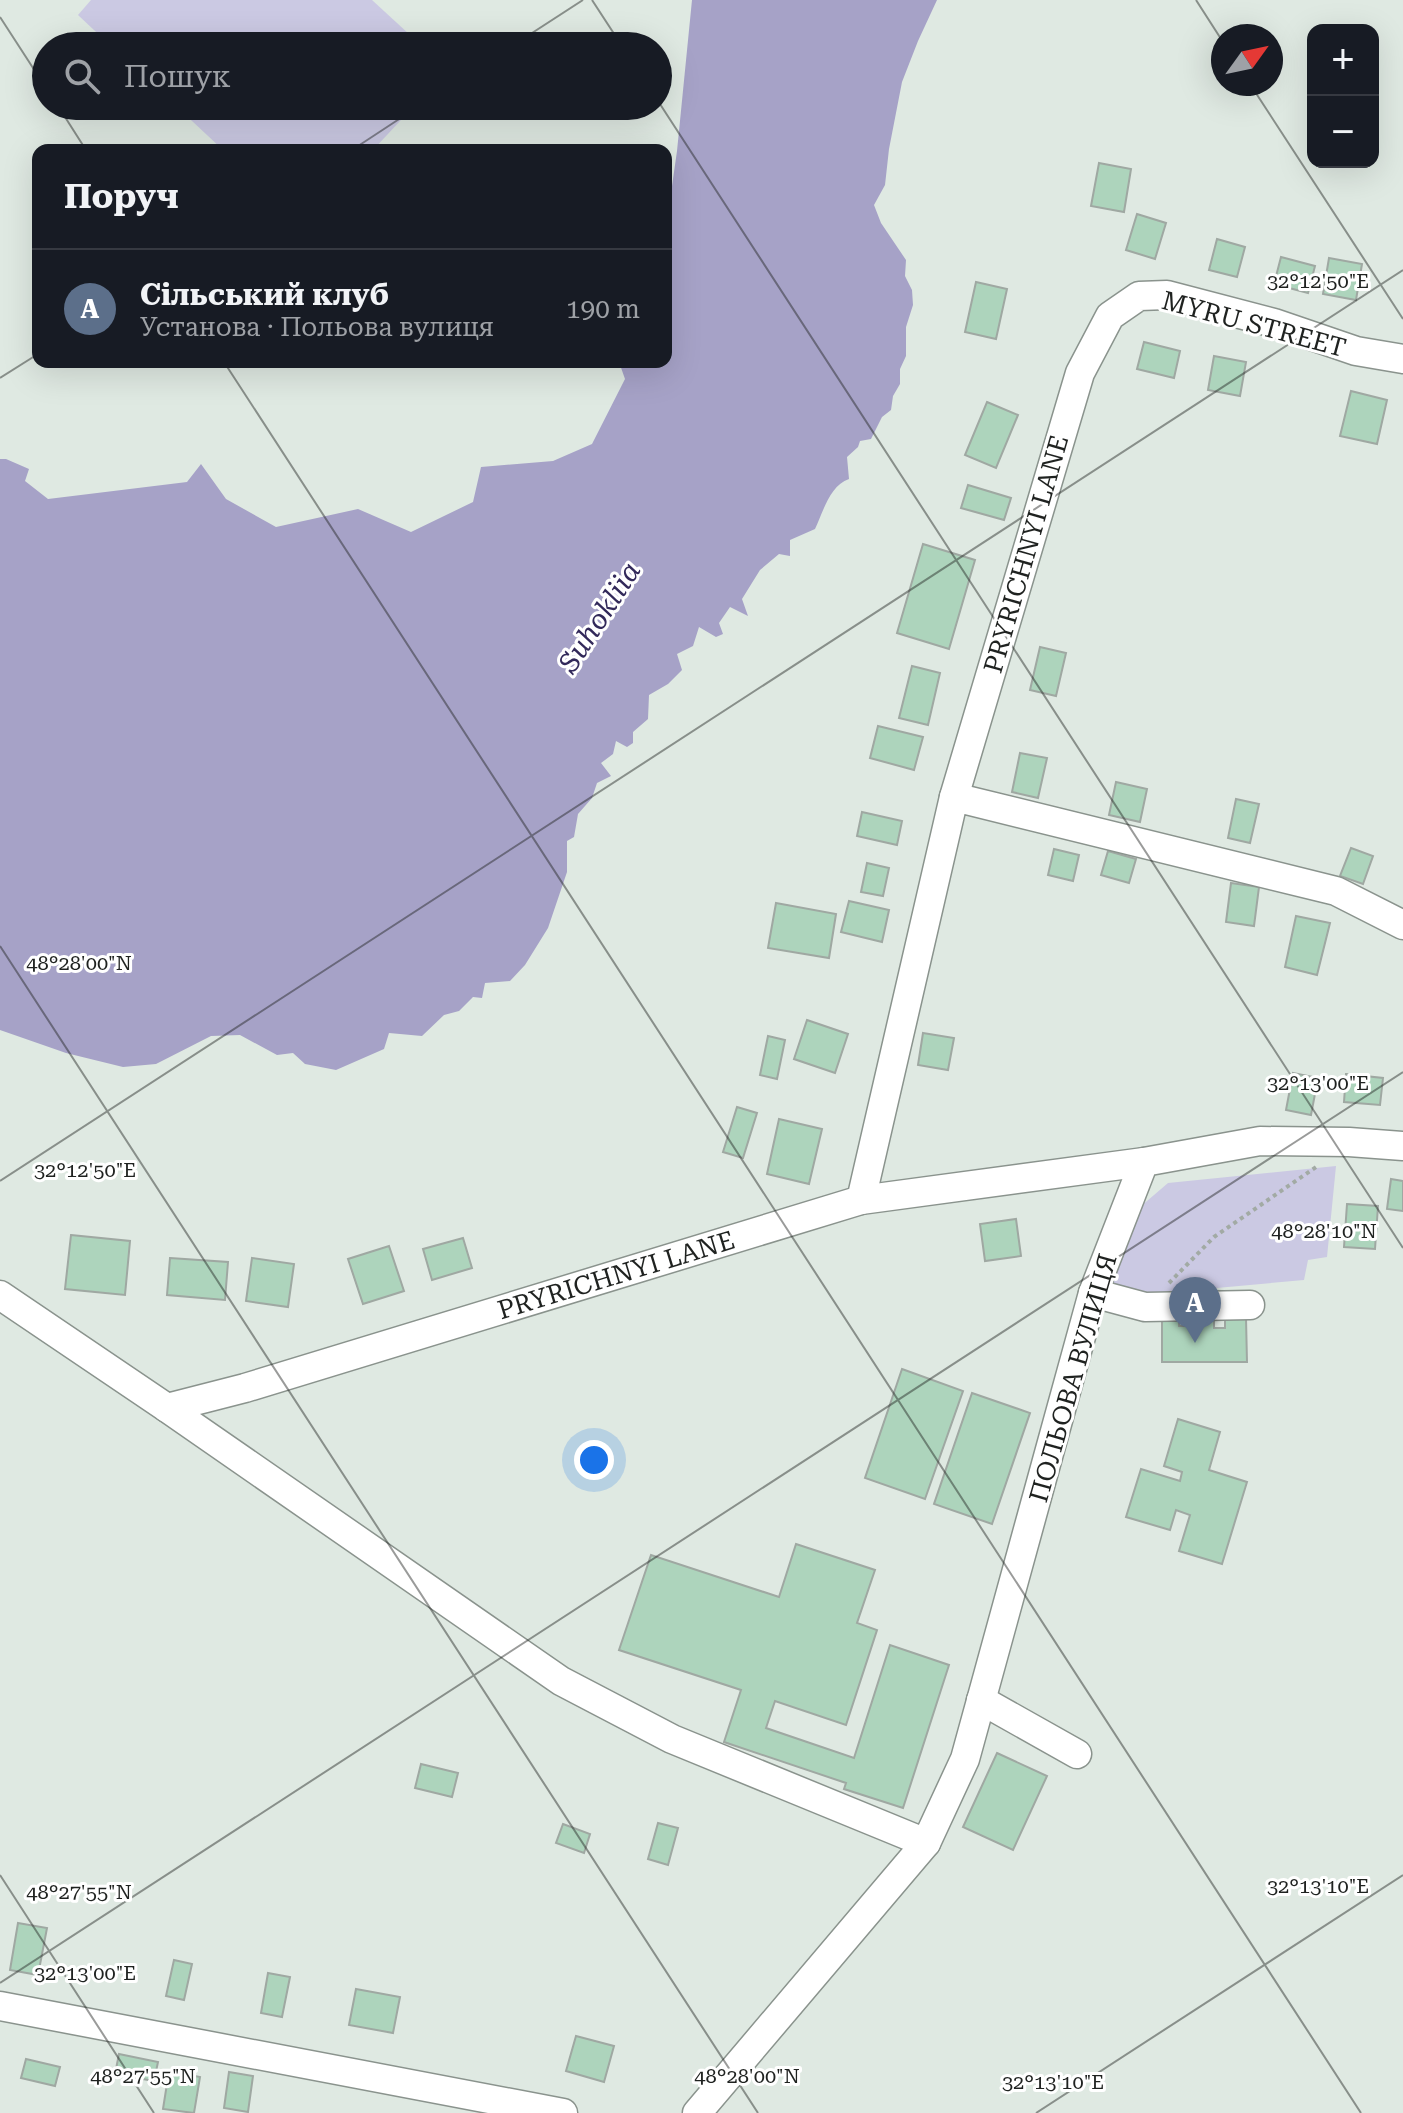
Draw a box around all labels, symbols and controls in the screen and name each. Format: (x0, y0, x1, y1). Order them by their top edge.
north arrow (1211, 24, 1283, 96)
map controls (1307, 24, 1379, 168)
button: + (1307, 24, 1379, 96)
search box (32, 32, 672, 120)
icon: search (60, 54, 104, 98)
text: Пошук (124, 59, 231, 94)
button: − (1307, 96, 1379, 168)
text: Поруч (64, 176, 179, 216)
text: 32°12'50"E (1267, 269, 1369, 293)
text: Сільський клуб (140, 277, 389, 312)
street label: MYRU STREET (1159, 285, 1349, 363)
text: A (81, 294, 99, 324)
text: 190 m (566, 294, 640, 324)
text: Установа · Польова вулиця (140, 312, 494, 342)
street label: PRYRICHNYI LANE (978, 432, 1074, 676)
water label: Suhokliia (551, 556, 647, 680)
text: 48°28'00"N (26, 951, 132, 975)
text: 32°13'00"E (1267, 1071, 1369, 1095)
text: 32°12'50"E (34, 1158, 136, 1182)
text: 48°28'10"N (1271, 1219, 1377, 1243)
street label: PRYRICHNYI LANE (494, 1225, 738, 1325)
street label: ПОЛЬОВА ВУЛИЦЯ (1023, 1250, 1123, 1506)
pin: A (1169, 1277, 1221, 1343)
your location (574, 1440, 614, 1480)
text: 32°13'10"E (1267, 1874, 1369, 1898)
text: 48°27'55"N (26, 1880, 132, 1904)
text: 32°13'00"E (34, 1961, 136, 1985)
text: 48°27'55"N (90, 2064, 196, 2088)
text: 48°28'00"N (694, 2064, 800, 2088)
text: 32°13'10"E (1002, 2070, 1104, 2094)

